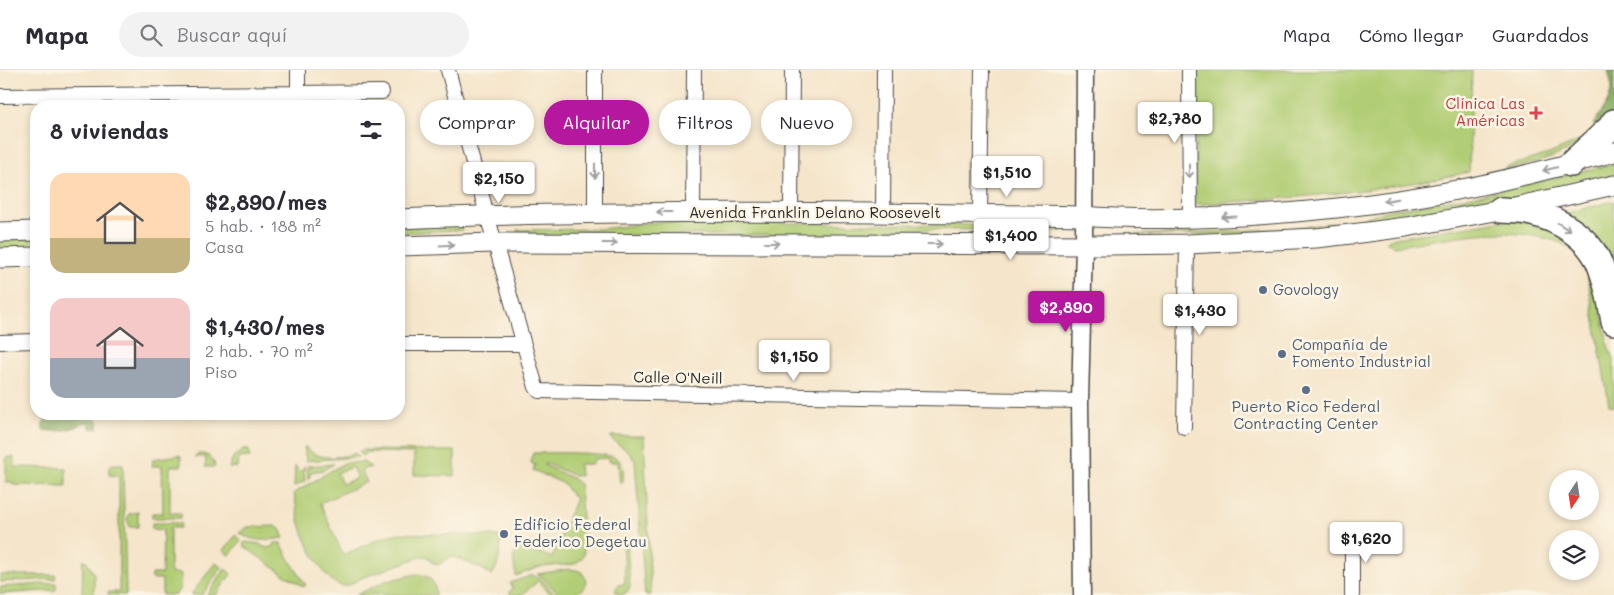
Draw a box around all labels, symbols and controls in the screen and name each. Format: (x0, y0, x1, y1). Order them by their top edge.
search box (119, 12, 469, 57)
text: Mapa (25, 19, 89, 50)
icon: search (137, 21, 165, 49)
text: Buscar aquí (177, 22, 287, 47)
text: Mapa (1283, 23, 1331, 47)
text: Cómo llegar (1359, 23, 1464, 47)
text: Guardados (1492, 23, 1589, 47)
place label: Clínica Las Américas (1445, 93, 1525, 130)
chip: Comprar (420, 100, 534, 145)
chip: Alquilar (544, 100, 649, 145)
chip: Filtros (659, 100, 751, 145)
chip: Nuevo (761, 100, 852, 145)
pin: $2,780 (1134, 102, 1216, 144)
marker: Clínica Las Américas (1529, 106, 1543, 120)
text: $2,780 (1149, 107, 1201, 128)
icon: filters (357, 116, 385, 144)
text: 8 viviendas (50, 117, 169, 144)
pin: $1,510 (966, 156, 1048, 198)
text: $1,510 (983, 161, 1031, 182)
pin: $2,150 (458, 162, 540, 204)
one-way arrow (590, 162, 600, 179)
one-way arrow (1184, 162, 1194, 179)
one-way arrow (1542, 165, 1558, 174)
text: $2,150 (474, 167, 524, 188)
text: $2,890/mes (205, 188, 327, 215)
icon: home (90, 193, 150, 253)
one-way arrow (1383, 196, 1399, 206)
street label: Avenida Franklin Delano Roosevelt (689, 202, 941, 222)
one-way arrow (656, 207, 672, 217)
one-way arrow (1221, 212, 1237, 221)
text: 5 hab. · 188 m² (205, 215, 321, 236)
pin: $1,400 (970, 218, 1052, 261)
one-way arrow (1556, 222, 1570, 232)
text: $1,400 (985, 224, 1037, 245)
text: Casa (205, 236, 244, 257)
one-way arrow (602, 238, 618, 248)
one-way arrow (764, 238, 780, 248)
one-way arrow (926, 239, 943, 249)
one-way arrow (439, 240, 455, 249)
place label: Govology (1273, 279, 1339, 299)
marker: Govology (1257, 284, 1269, 296)
pin: $2,890 (1025, 290, 1107, 333)
pin: $1,430 (1159, 294, 1241, 336)
text: $2,890 (1039, 296, 1093, 317)
text: $1,430 (1174, 299, 1226, 320)
text: $1,430/mes (205, 313, 325, 340)
icon: home (90, 318, 150, 378)
place label: Compañía de Fomento Industrial (1292, 334, 1431, 371)
text: 2 hab. · 70 m² (205, 340, 313, 361)
pin: $1,150 (753, 340, 835, 382)
text: $1,150 (770, 345, 818, 366)
marker: Compañía de Fomento Industrial (1276, 348, 1288, 360)
text: Piso (205, 361, 237, 382)
street label: Calle O'Neill (633, 366, 723, 388)
marker: Puerto Rico Federal Contracting Center (1300, 384, 1312, 396)
place label: Puerto Rico Federal Contracting Center (1232, 396, 1380, 433)
north arrow (1549, 470, 1599, 520)
map controls (1549, 470, 1599, 580)
place label: Edificio Federal Federico Degetau (514, 514, 647, 551)
pin: $1,620 (1325, 522, 1407, 564)
text: $1,620 (1341, 527, 1391, 548)
marker: Edificio Federal Federico Degetau (498, 528, 510, 540)
button: layers (1549, 530, 1599, 580)

